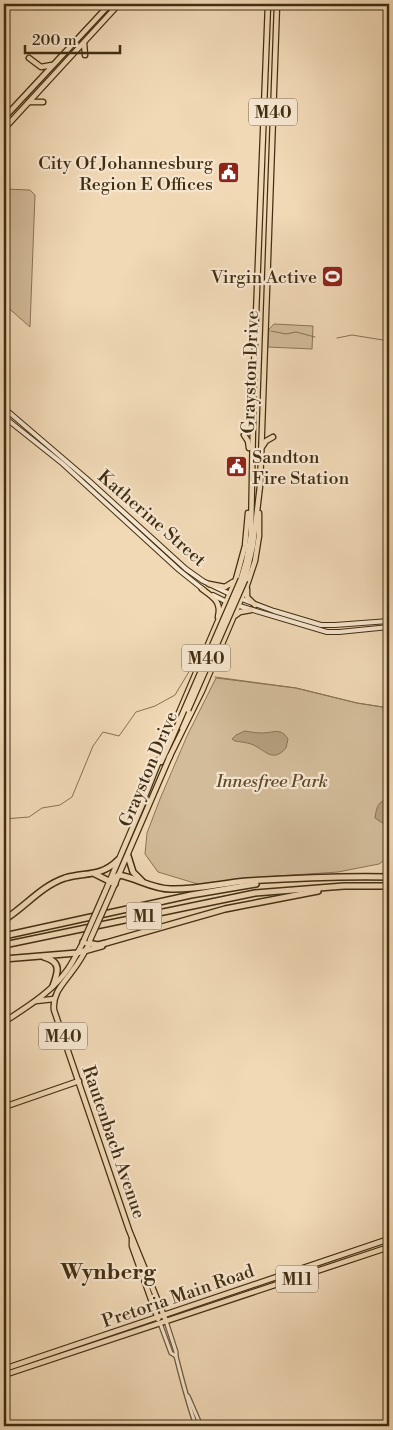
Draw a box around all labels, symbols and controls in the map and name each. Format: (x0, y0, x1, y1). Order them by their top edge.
scale bar (25, 22, 120, 54)
text: 200 m (32, 31, 77, 50)
road number: M40 (249, 98, 297, 125)
place label: City Of Johannesburg Region E Offices (38, 152, 214, 196)
public building icon: City Of Johannesburg Region E Offices (217, 161, 241, 185)
sports icon: Virgin Active (321, 265, 345, 289)
place label: Virgin Active (210, 266, 317, 289)
street label: Grayston Drive (237, 310, 264, 434)
place label: Sandton Fire Station (252, 446, 350, 490)
public building icon: Sandton Fire Station (224, 455, 248, 479)
street label: Katherine Street (93, 465, 211, 572)
road number: M40 (182, 644, 230, 671)
street label: Grayston Drive (114, 708, 183, 830)
park label: Innesfree Park (215, 770, 328, 793)
road number: M1 (126, 902, 162, 929)
road number: M40 (39, 1022, 87, 1050)
street label: Rautenbach Avenue (77, 1063, 151, 1222)
district label: Wynberg (59, 1259, 156, 1286)
street label: Pretoria Main Road (99, 1259, 258, 1333)
road number: M11 (276, 1266, 318, 1292)

